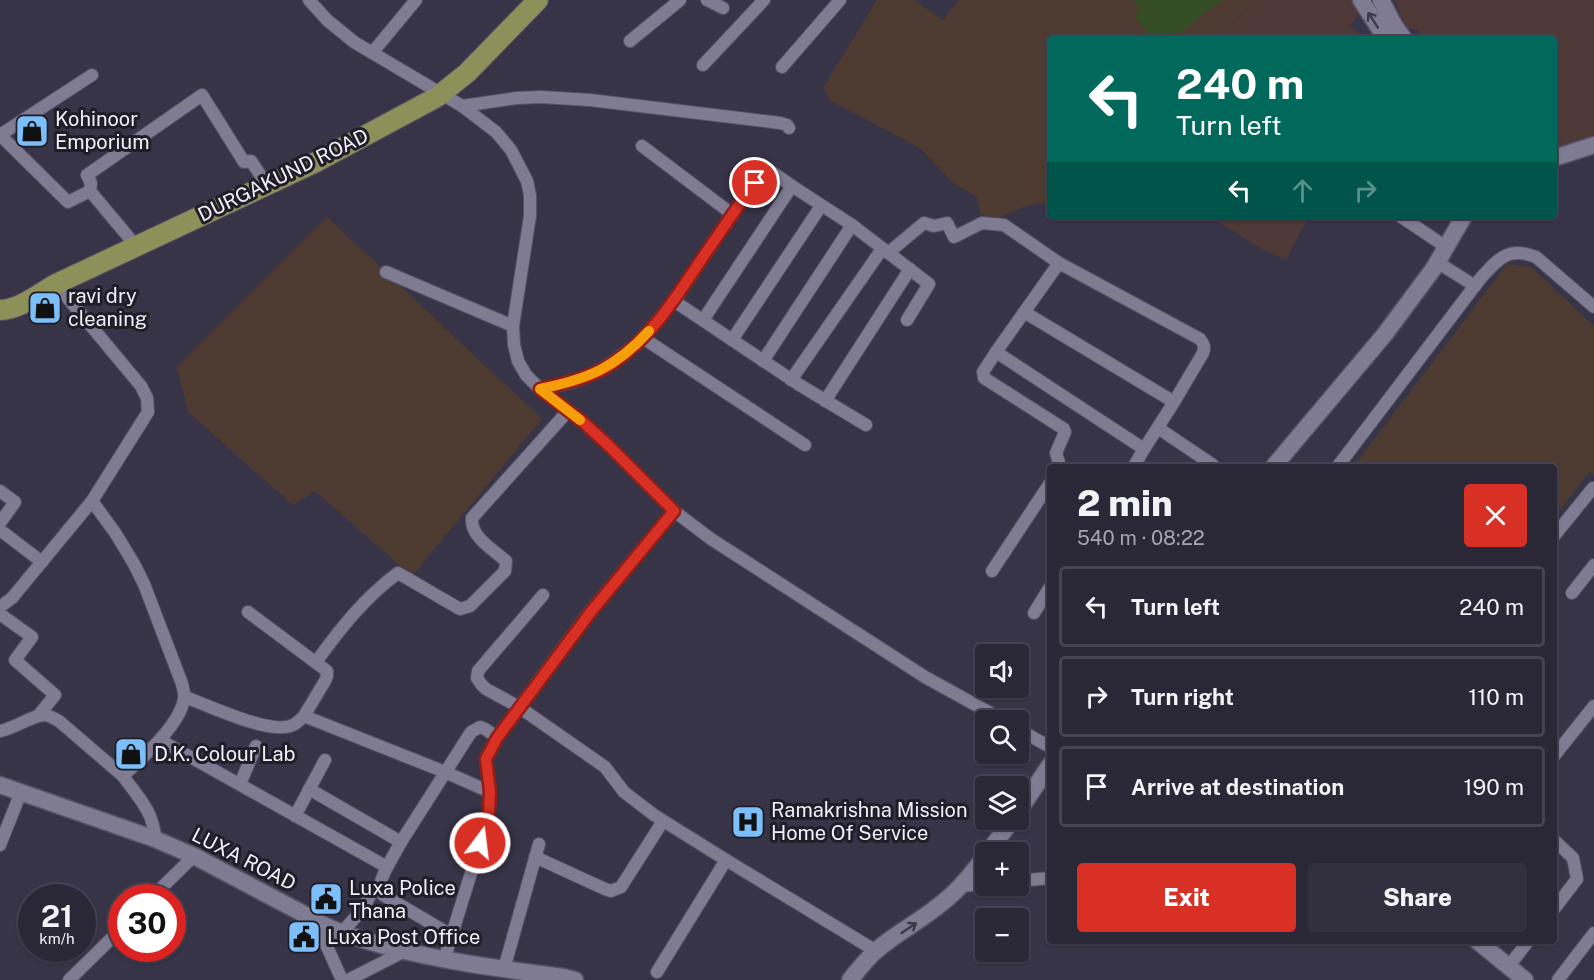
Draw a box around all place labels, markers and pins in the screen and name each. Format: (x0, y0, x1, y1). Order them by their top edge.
place label: Kohinoor Emporium (55, 107, 149, 154)
shop icon: Kohinoor Emporium (14, 113, 50, 149)
pin (729, 157, 780, 208)
place label: ravi dry cleaning (68, 284, 147, 331)
shop icon: ravi dry cleaning (27, 290, 63, 326)
shop icon: D.K. Colour Lab (113, 736, 149, 772)
place label: D.K. Colour Lab (154, 742, 296, 766)
place label: Ramakrishna Mission Home Of Service (771, 798, 967, 845)
hospital icon: Ramakrishna Mission Home Of Service (730, 804, 766, 840)
place label: Luxa Police Thana (349, 876, 456, 923)
public building icon: Luxa Police Thana (308, 881, 344, 917)
public building icon: Luxa Post Office (286, 919, 322, 955)
place label: Luxa Post Office (327, 925, 480, 949)

